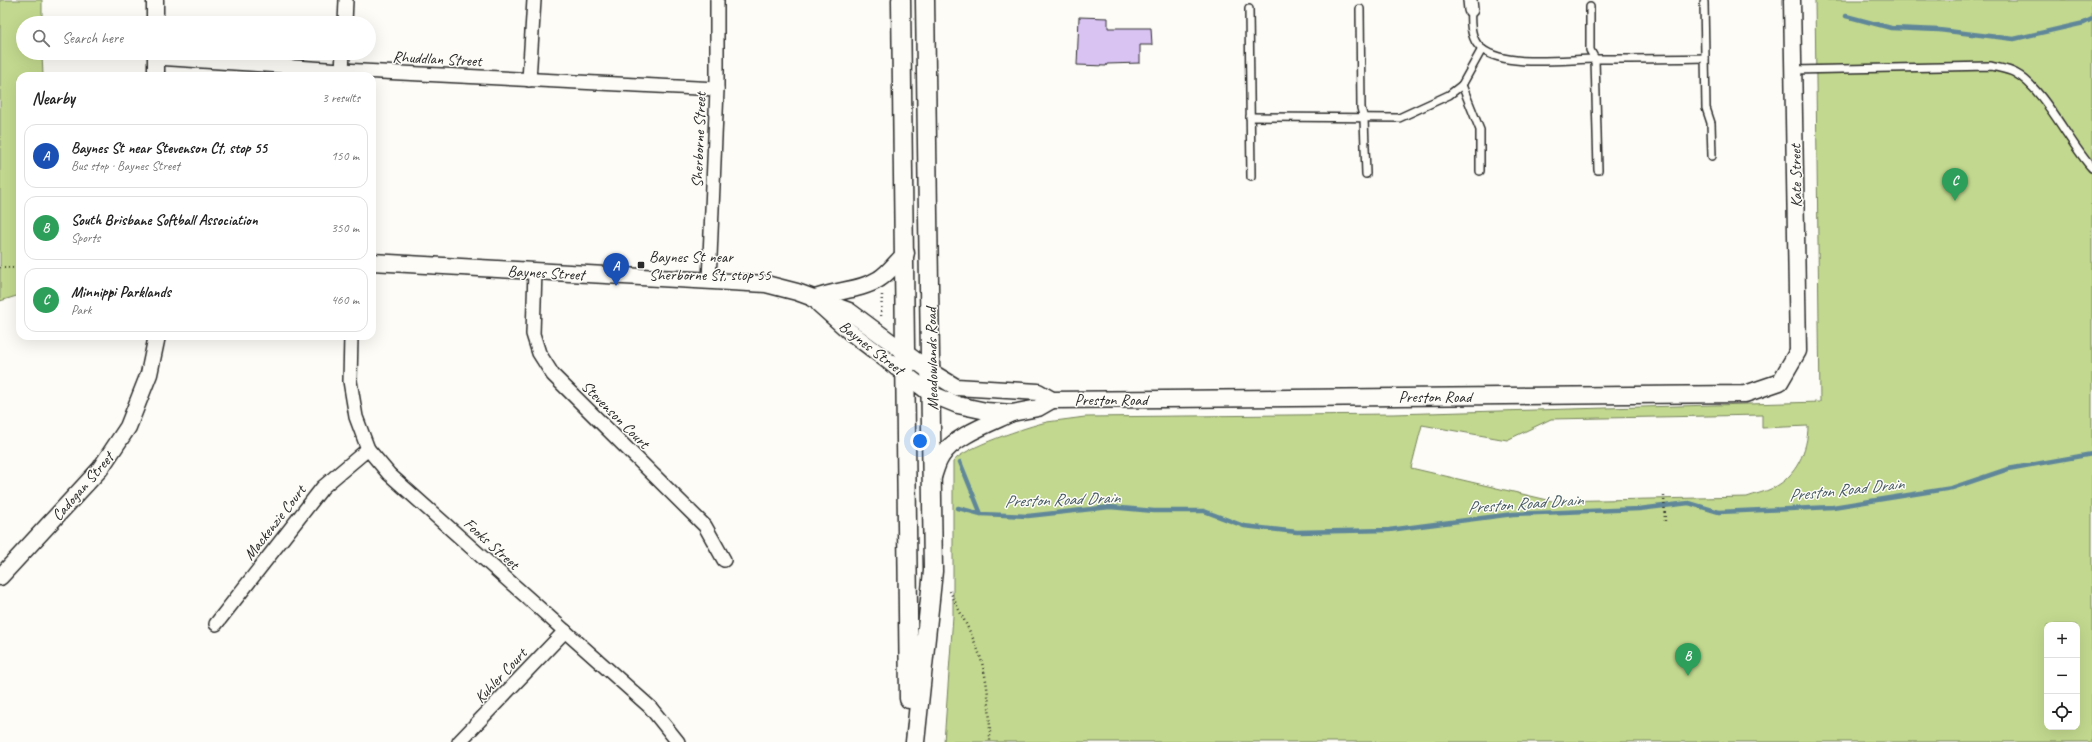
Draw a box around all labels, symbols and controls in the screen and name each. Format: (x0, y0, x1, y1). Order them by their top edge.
search box (16, 16, 376, 60)
icon: search (30, 27, 52, 49)
text: Search here (62, 29, 123, 48)
street label: Rhuddlan Street (392, 47, 484, 71)
text: Nearby (32, 88, 75, 109)
text: 3 results (322, 90, 360, 106)
street label: Sherborne Street (687, 90, 711, 188)
text: Baynes St near Stevenson Ct, stop 55 (71, 139, 267, 158)
street label: Kate Street (1785, 143, 1807, 208)
text: A (43, 148, 49, 164)
text: 150 m (331, 148, 359, 164)
text: Bus stop · Baynes Street (71, 158, 180, 174)
pin: C (1942, 168, 1968, 201)
text: South Brisbane Softball Association (71, 211, 258, 230)
text: B (43, 220, 49, 236)
text: 350 m (331, 220, 359, 236)
text: Sports (71, 230, 100, 246)
place label: Baynes St near Sherborne St, stop 55 (649, 247, 772, 285)
pin: A (603, 253, 629, 286)
marker: Baynes St near Sherborne St, stop 55 (636, 260, 646, 270)
street label: Baynes Street (507, 261, 588, 285)
text: Minnippi Parklands (71, 283, 171, 302)
text: C (43, 292, 49, 308)
text: 460 m (331, 292, 359, 308)
text: Park (71, 302, 92, 318)
street label: Meadowlands Road (921, 305, 943, 411)
street label: Baynes Street (835, 316, 910, 381)
street label: Stevenson Court (577, 376, 655, 454)
street label: Preston Road (1398, 387, 1474, 407)
street label: Preston Road (1074, 390, 1150, 410)
your location (910, 431, 930, 451)
street label: Cadogan Street (47, 446, 120, 525)
water label: Preston Road Drain (1788, 473, 1906, 506)
street label: Mackenzie Court (239, 480, 311, 564)
water label: Preston Road Drain (1004, 487, 1121, 512)
water label: Preston Road Drain (1467, 489, 1585, 518)
street label: Fooks Street (459, 514, 525, 575)
map controls (2044, 622, 2080, 730)
button: + (2044, 622, 2080, 658)
street label: Kuhler Court (470, 643, 532, 707)
pin: B (1675, 643, 1701, 676)
button: − (2044, 658, 2080, 694)
button: locate (2044, 694, 2080, 730)

